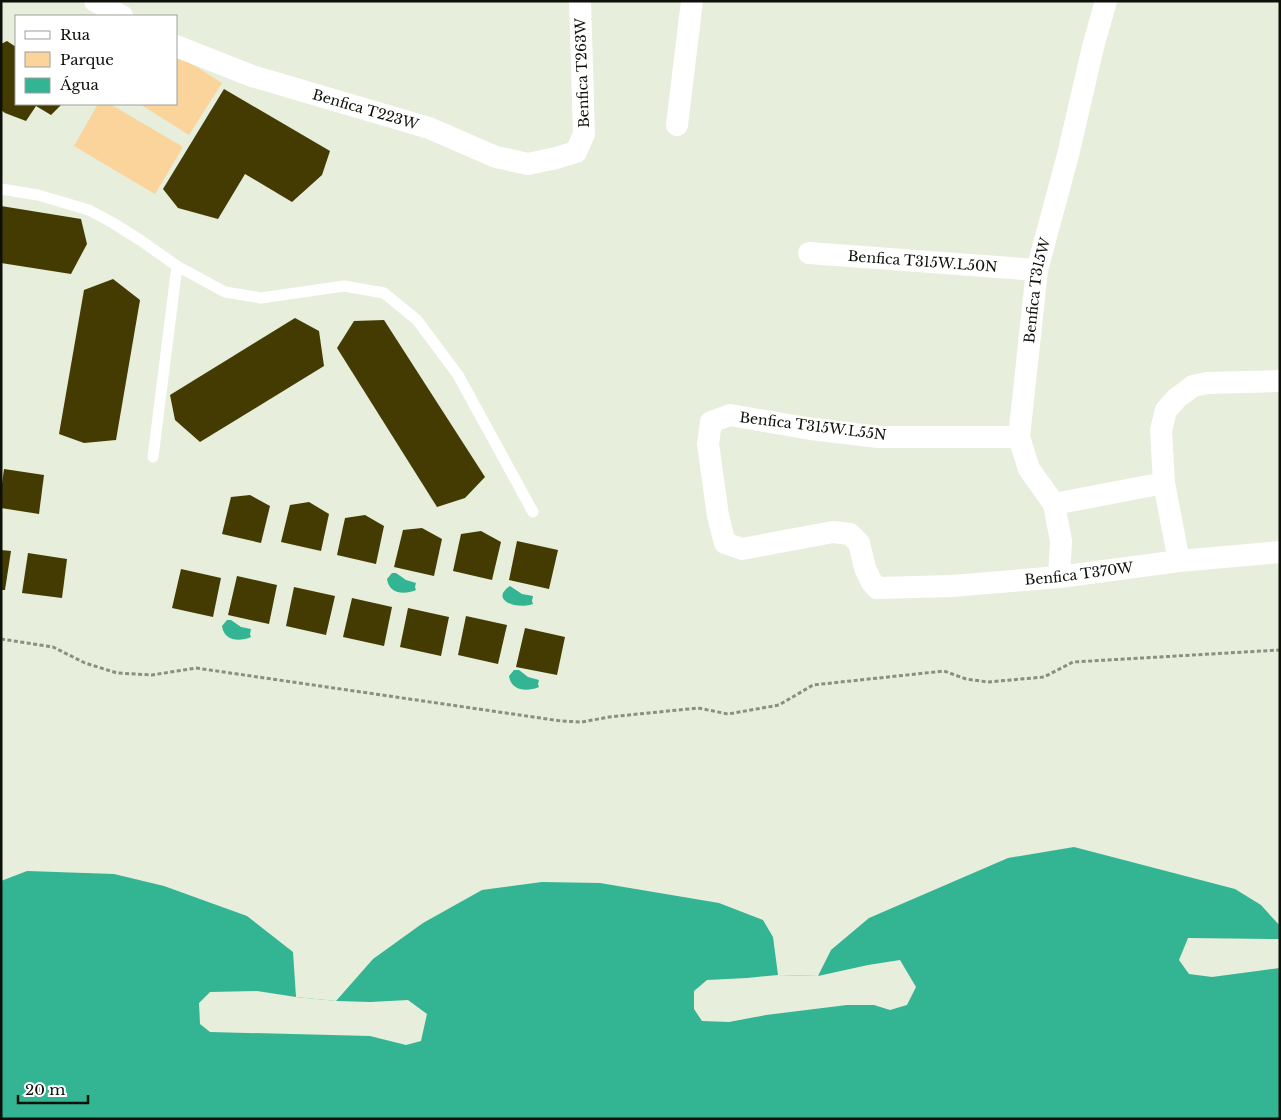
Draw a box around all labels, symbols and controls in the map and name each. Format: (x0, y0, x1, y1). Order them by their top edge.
legend (15, 15, 178, 105)
street label: Benfica T263W (571, 17, 593, 128)
text: Rua (60, 25, 91, 44)
text: Parque (60, 50, 114, 69)
text: Água (59, 75, 100, 94)
street label: Benfica T223W (310, 85, 421, 134)
street label: Benfica T315W (1020, 235, 1054, 344)
street label: Benfica T315W.L50N (847, 247, 999, 276)
street label: Benfica T315W.L55N (738, 408, 888, 444)
street label: Benfica T370W (1024, 558, 1135, 589)
scale bar (18, 1072, 88, 1104)
text: 20 m (25, 1080, 65, 1099)

